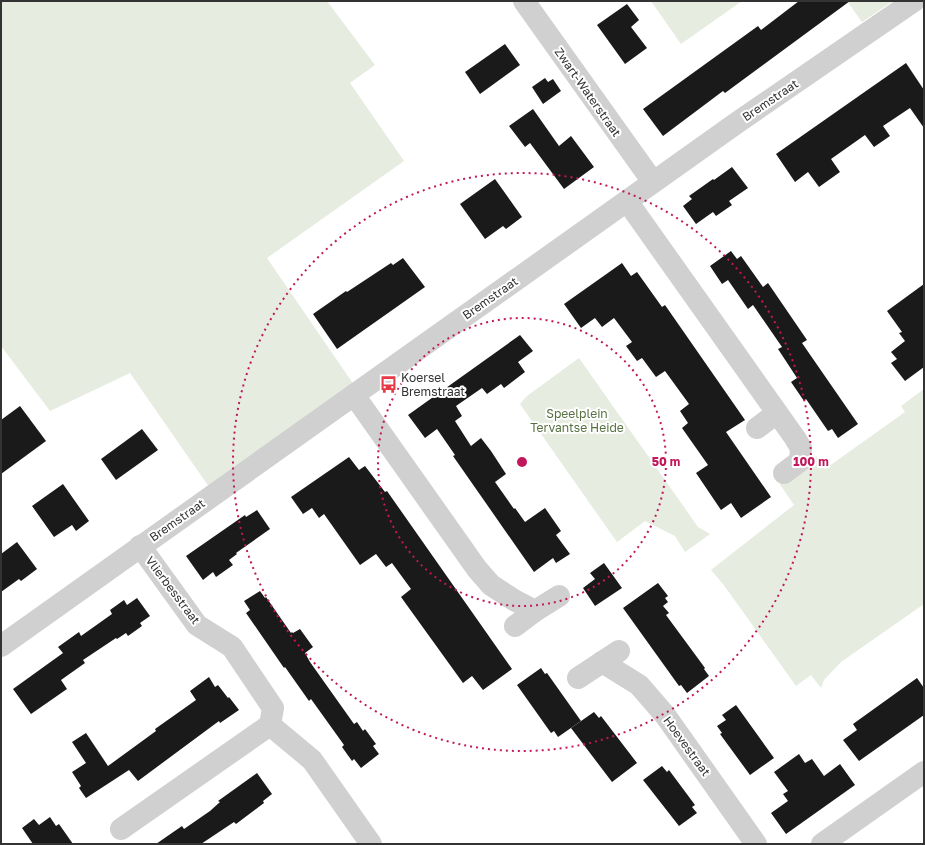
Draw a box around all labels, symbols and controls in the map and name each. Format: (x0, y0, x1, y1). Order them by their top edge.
street label: Zwart-Waterstraat (552, 45, 624, 140)
street label: Bremstraat (739, 76, 801, 124)
street label: Bremstraat (459, 273, 521, 323)
place label: Koersel Bremstraat (401, 370, 465, 399)
bus stop icon: Koersel Bremstraat (378, 374, 398, 394)
park label: Speelplein Tervantse Heide (530, 406, 624, 435)
text: 50 m (652, 454, 680, 469)
text: 100 m (793, 454, 829, 469)
centre of rings (515, 455, 529, 469)
street label: Bremstraat (146, 495, 208, 545)
street label: Vlierbesstraat (143, 553, 204, 627)
street label: Hoevestraat (660, 713, 714, 779)

